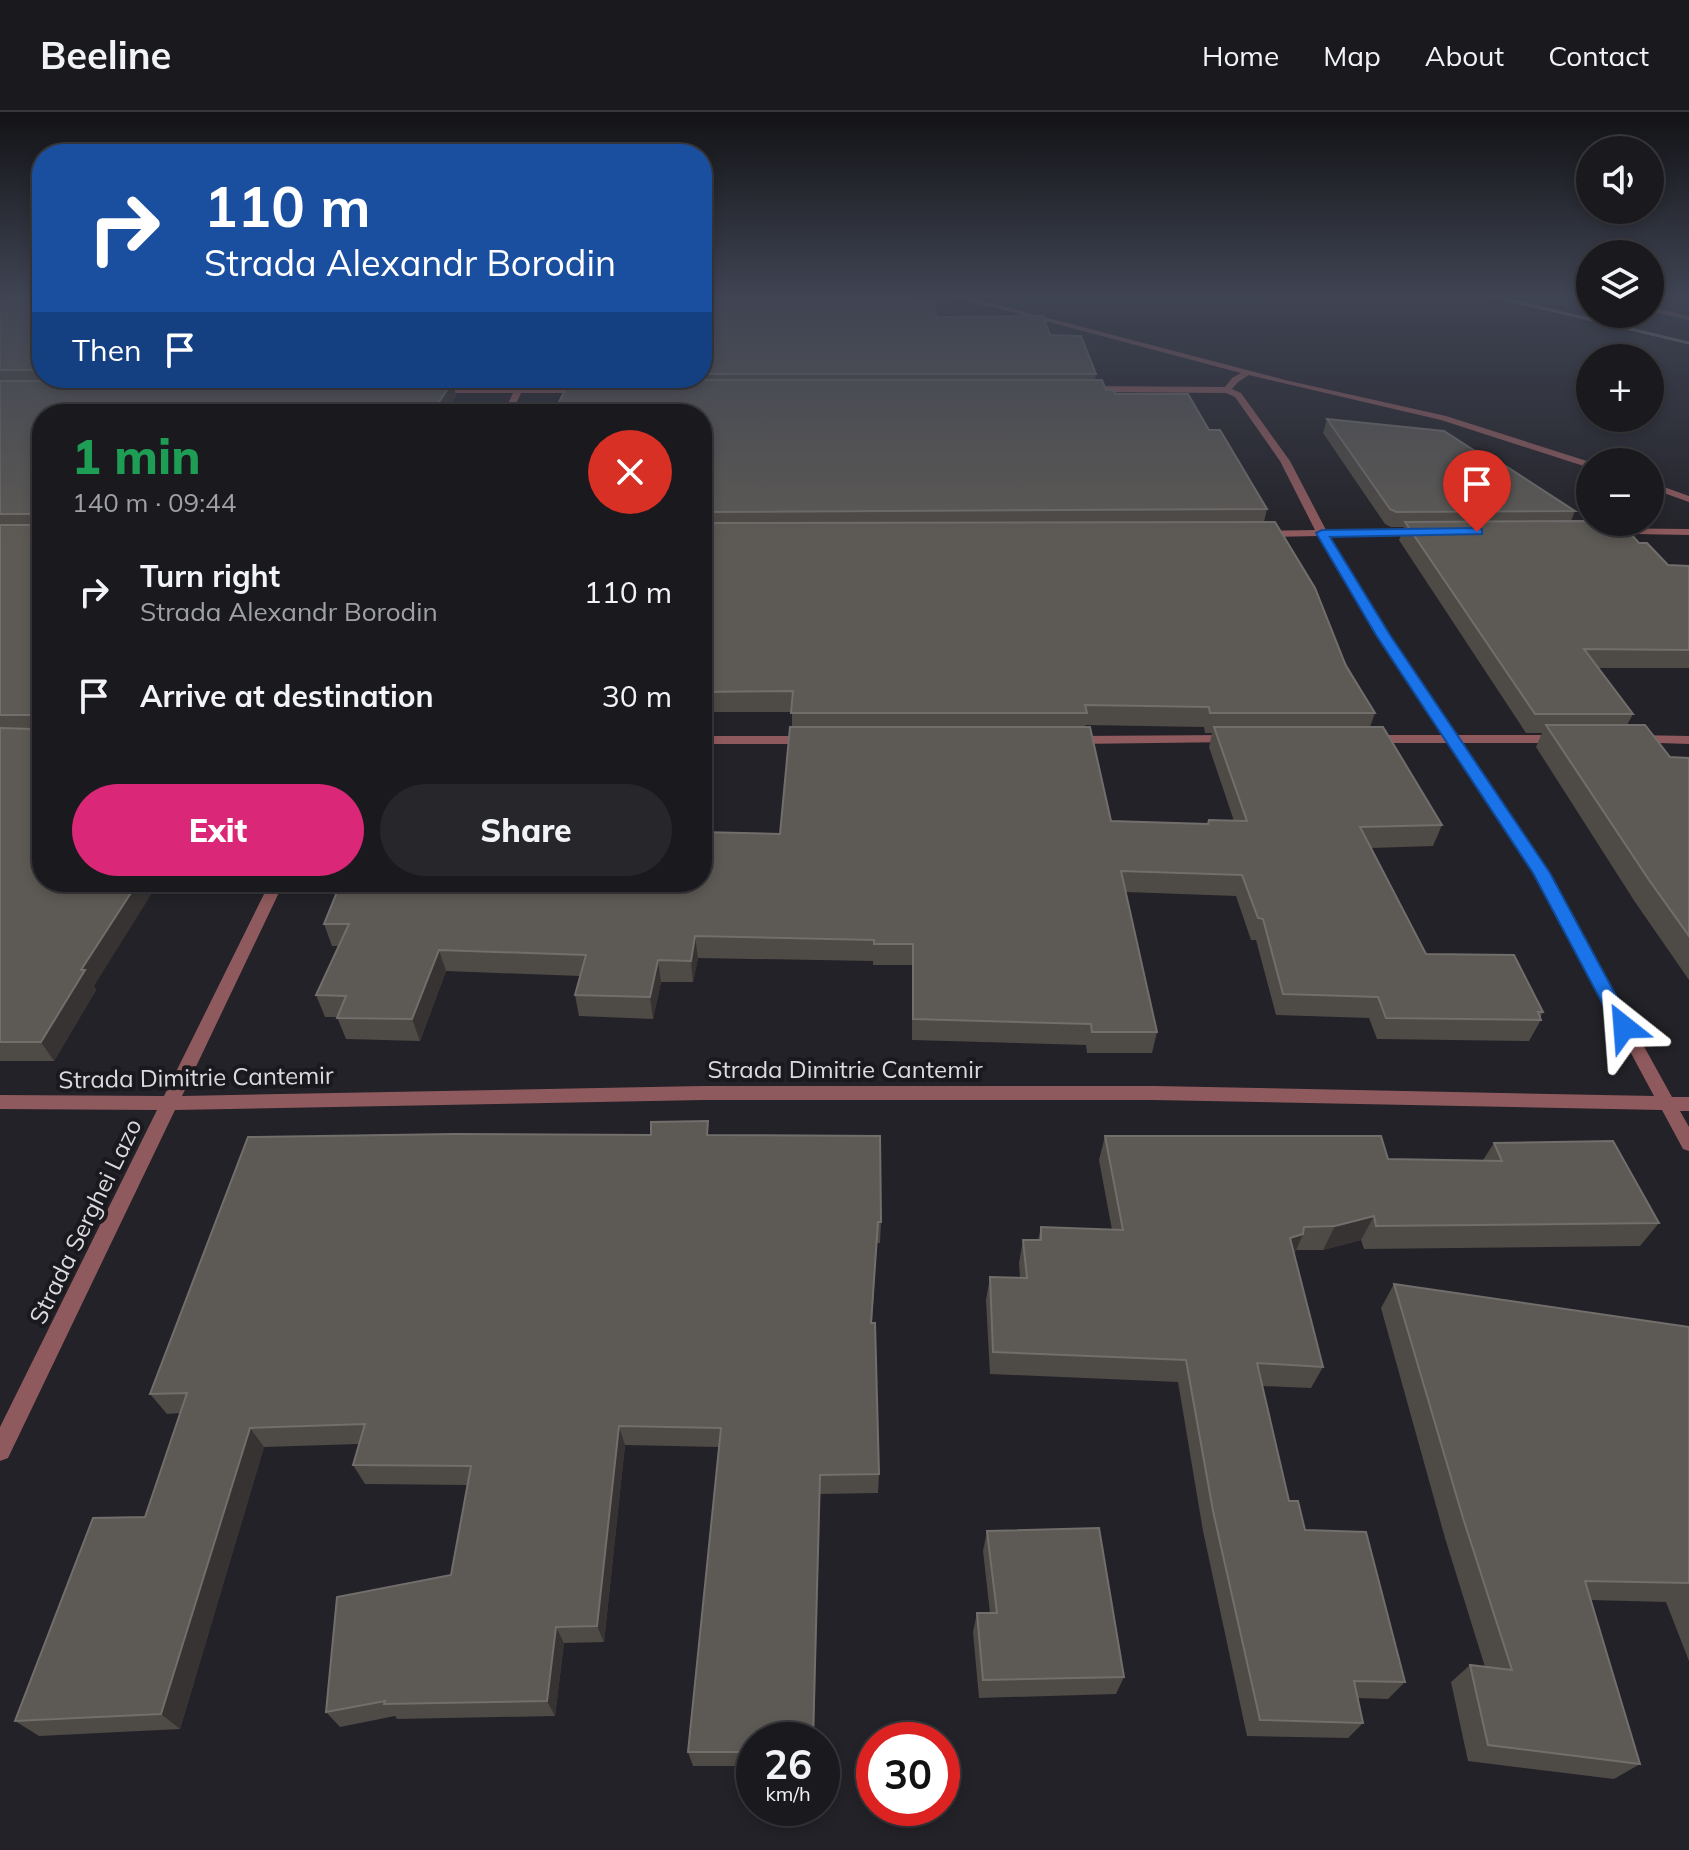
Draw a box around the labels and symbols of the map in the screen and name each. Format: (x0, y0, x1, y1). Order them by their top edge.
pin (1443, 450, 1511, 532)
position arrow (1582, 985, 1666, 1069)
street label: Strada Dimitrie Cantemir (707, 1054, 983, 1084)
street label: Strada Dimitrie Cantemir (58, 1060, 334, 1094)
street label: Strada Serghei Lazo (22, 1113, 148, 1329)
speed limit sign: 30 (856, 1722, 960, 1826)

